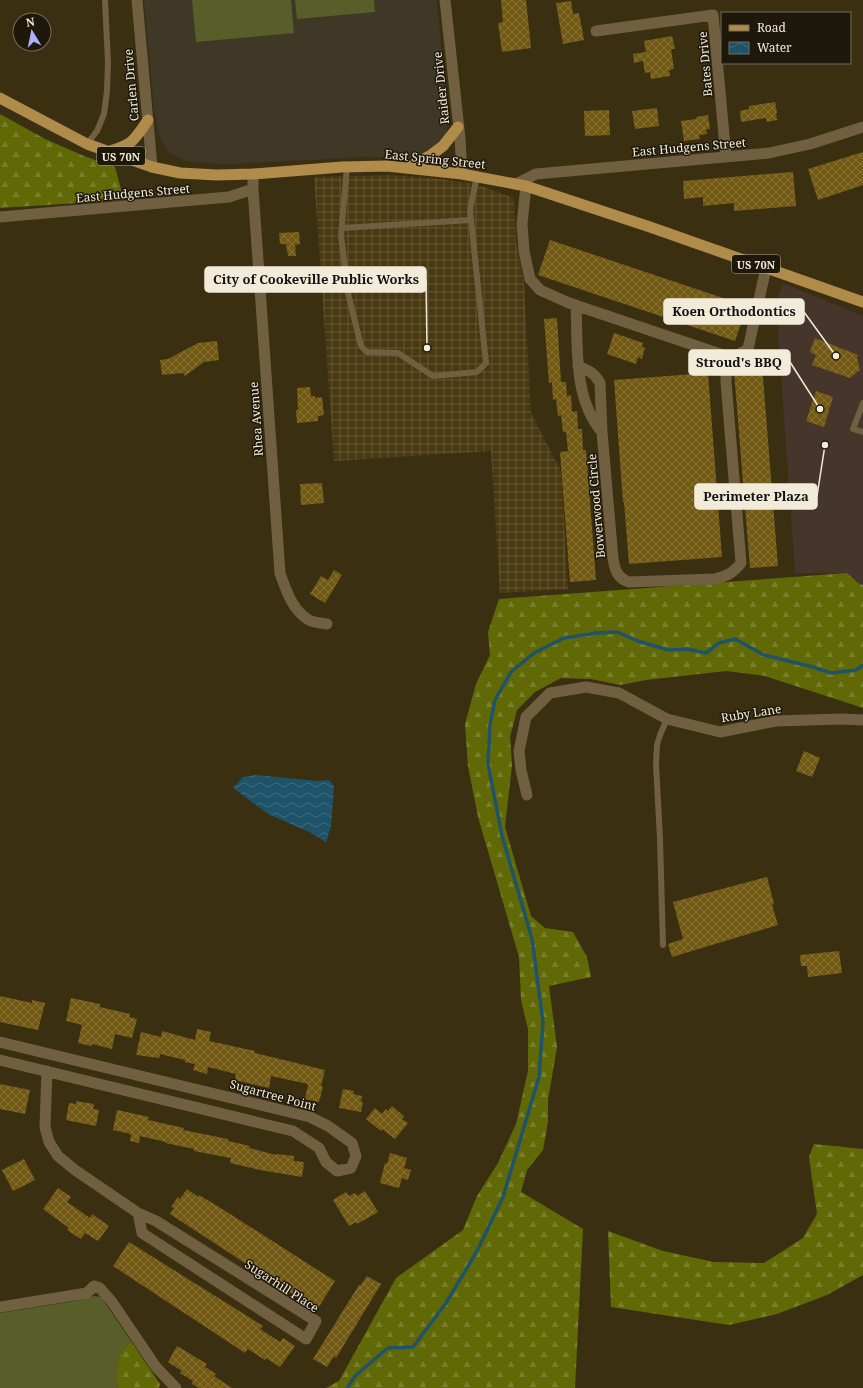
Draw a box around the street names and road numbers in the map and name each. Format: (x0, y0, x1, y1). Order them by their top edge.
street label: Bates Drive (694, 31, 716, 97)
street label: Carlen Drive (119, 48, 143, 122)
street label: Raider Drive (429, 51, 453, 125)
street label: East Hudgens Street (631, 134, 747, 160)
street label: East Spring Street (384, 145, 486, 173)
road number: US 70N (97, 147, 145, 165)
street label: East Hudgens Street (75, 180, 191, 206)
road number: US 70N (732, 255, 780, 273)
street label: Rhea Avenue (245, 381, 267, 457)
street label: Bowerwood Circle (583, 453, 609, 559)
street label: Ruby Lane (720, 700, 782, 726)
street label: Sugartree Point (228, 1075, 318, 1115)
street label: Sugarhill Place (242, 1256, 322, 1316)

